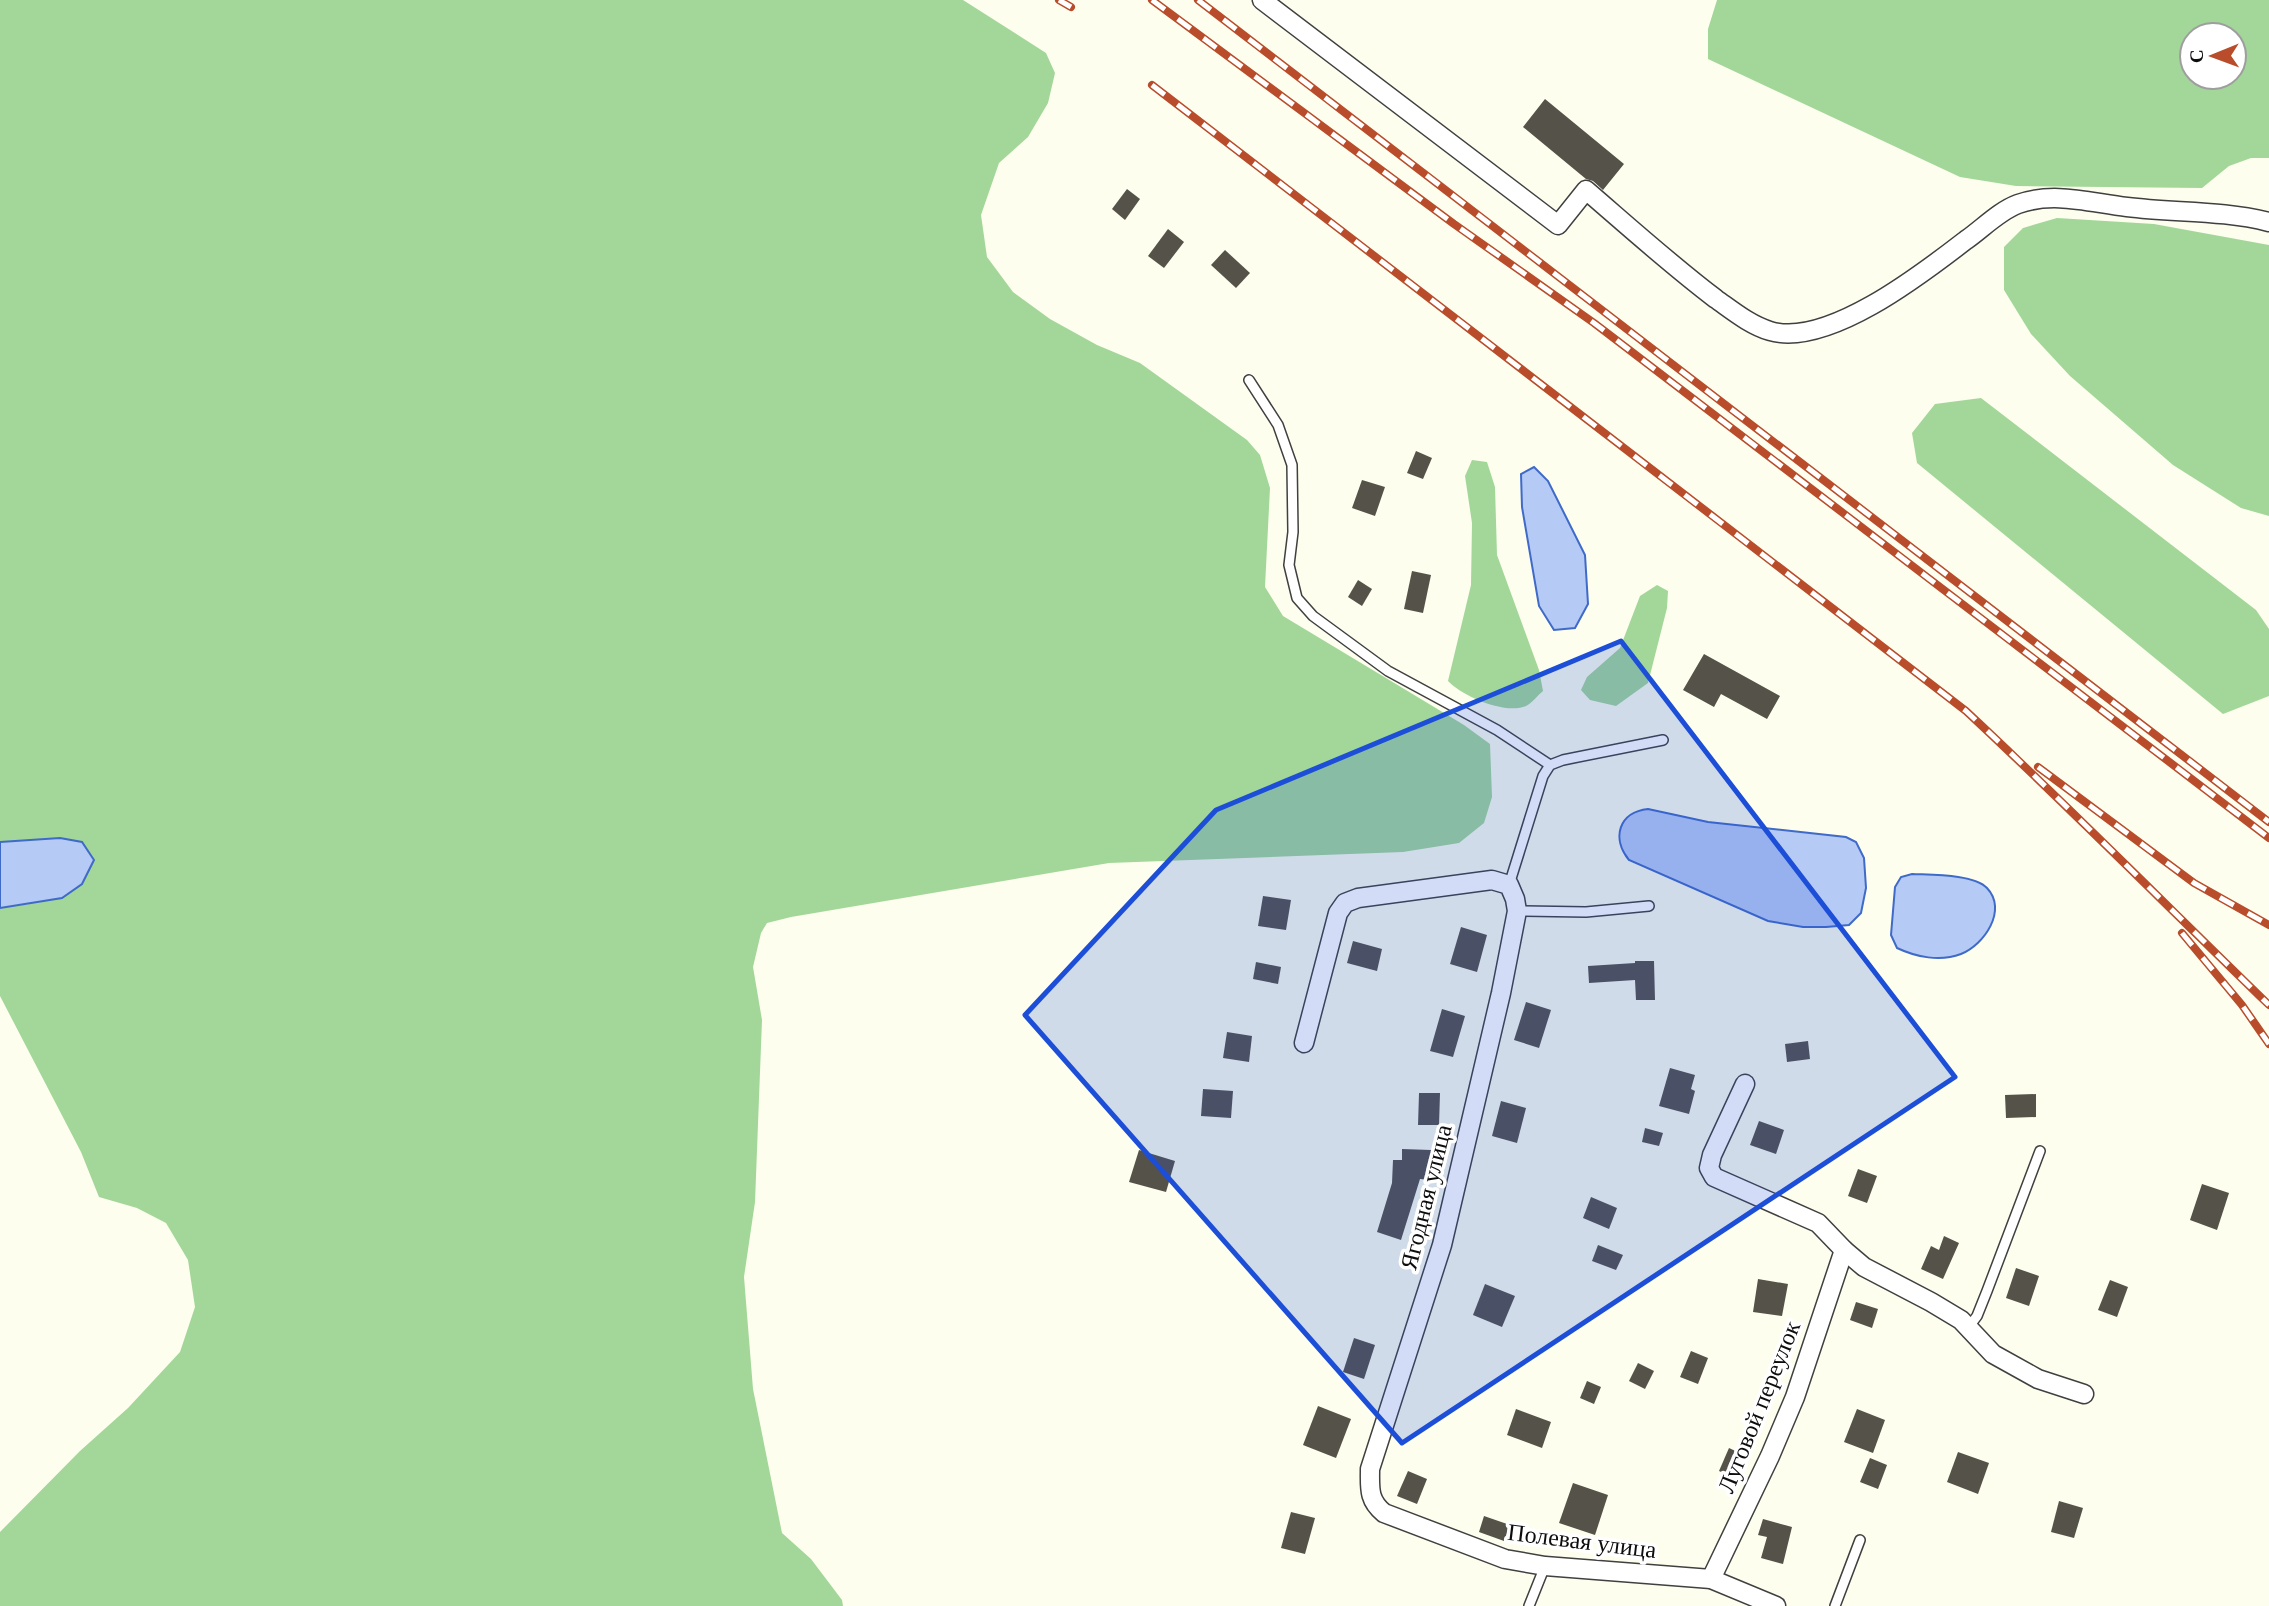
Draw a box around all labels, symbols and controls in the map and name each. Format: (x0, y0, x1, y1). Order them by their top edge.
north arrow (2178, 21, 2248, 91)
text: С (2186, 49, 2207, 63)
street label: Ягодная улица (1395, 1121, 1457, 1272)
street label: Луговой переулок (1713, 1317, 1805, 1497)
street label: Полевая улица (1506, 1519, 1658, 1563)

